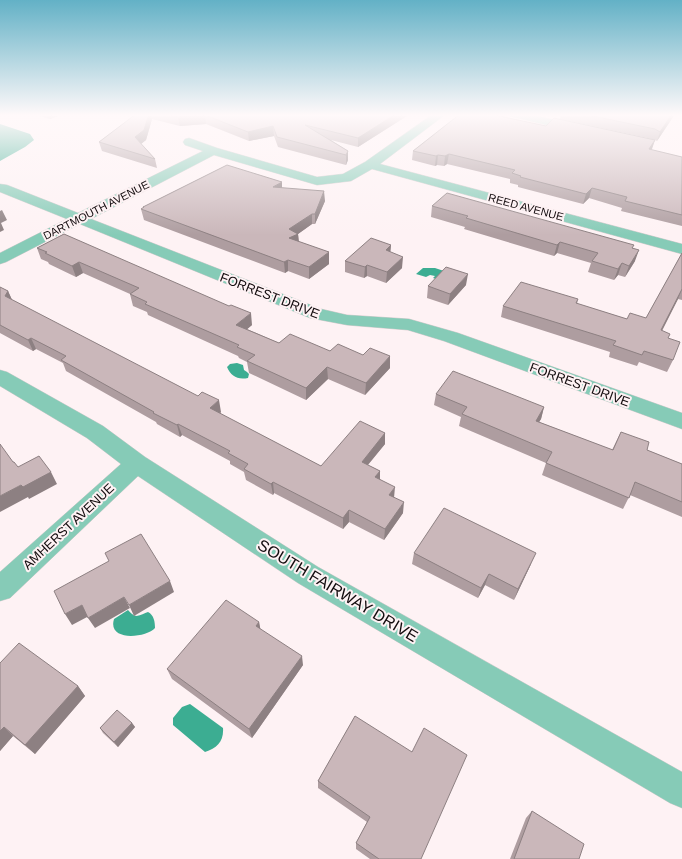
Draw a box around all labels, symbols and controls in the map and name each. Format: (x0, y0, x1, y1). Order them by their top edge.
street label: DARTMOUTH AVENUE (41, 178, 151, 242)
street label: REED AVENUE (487, 191, 565, 223)
street label: FORREST DRIVE (218, 270, 322, 321)
street label: FORREST DRIVE (528, 359, 632, 410)
street label: AMHERST AVENUE (20, 480, 117, 572)
street label: SOUTH FAIRWAY DRIVE (255, 536, 421, 645)

